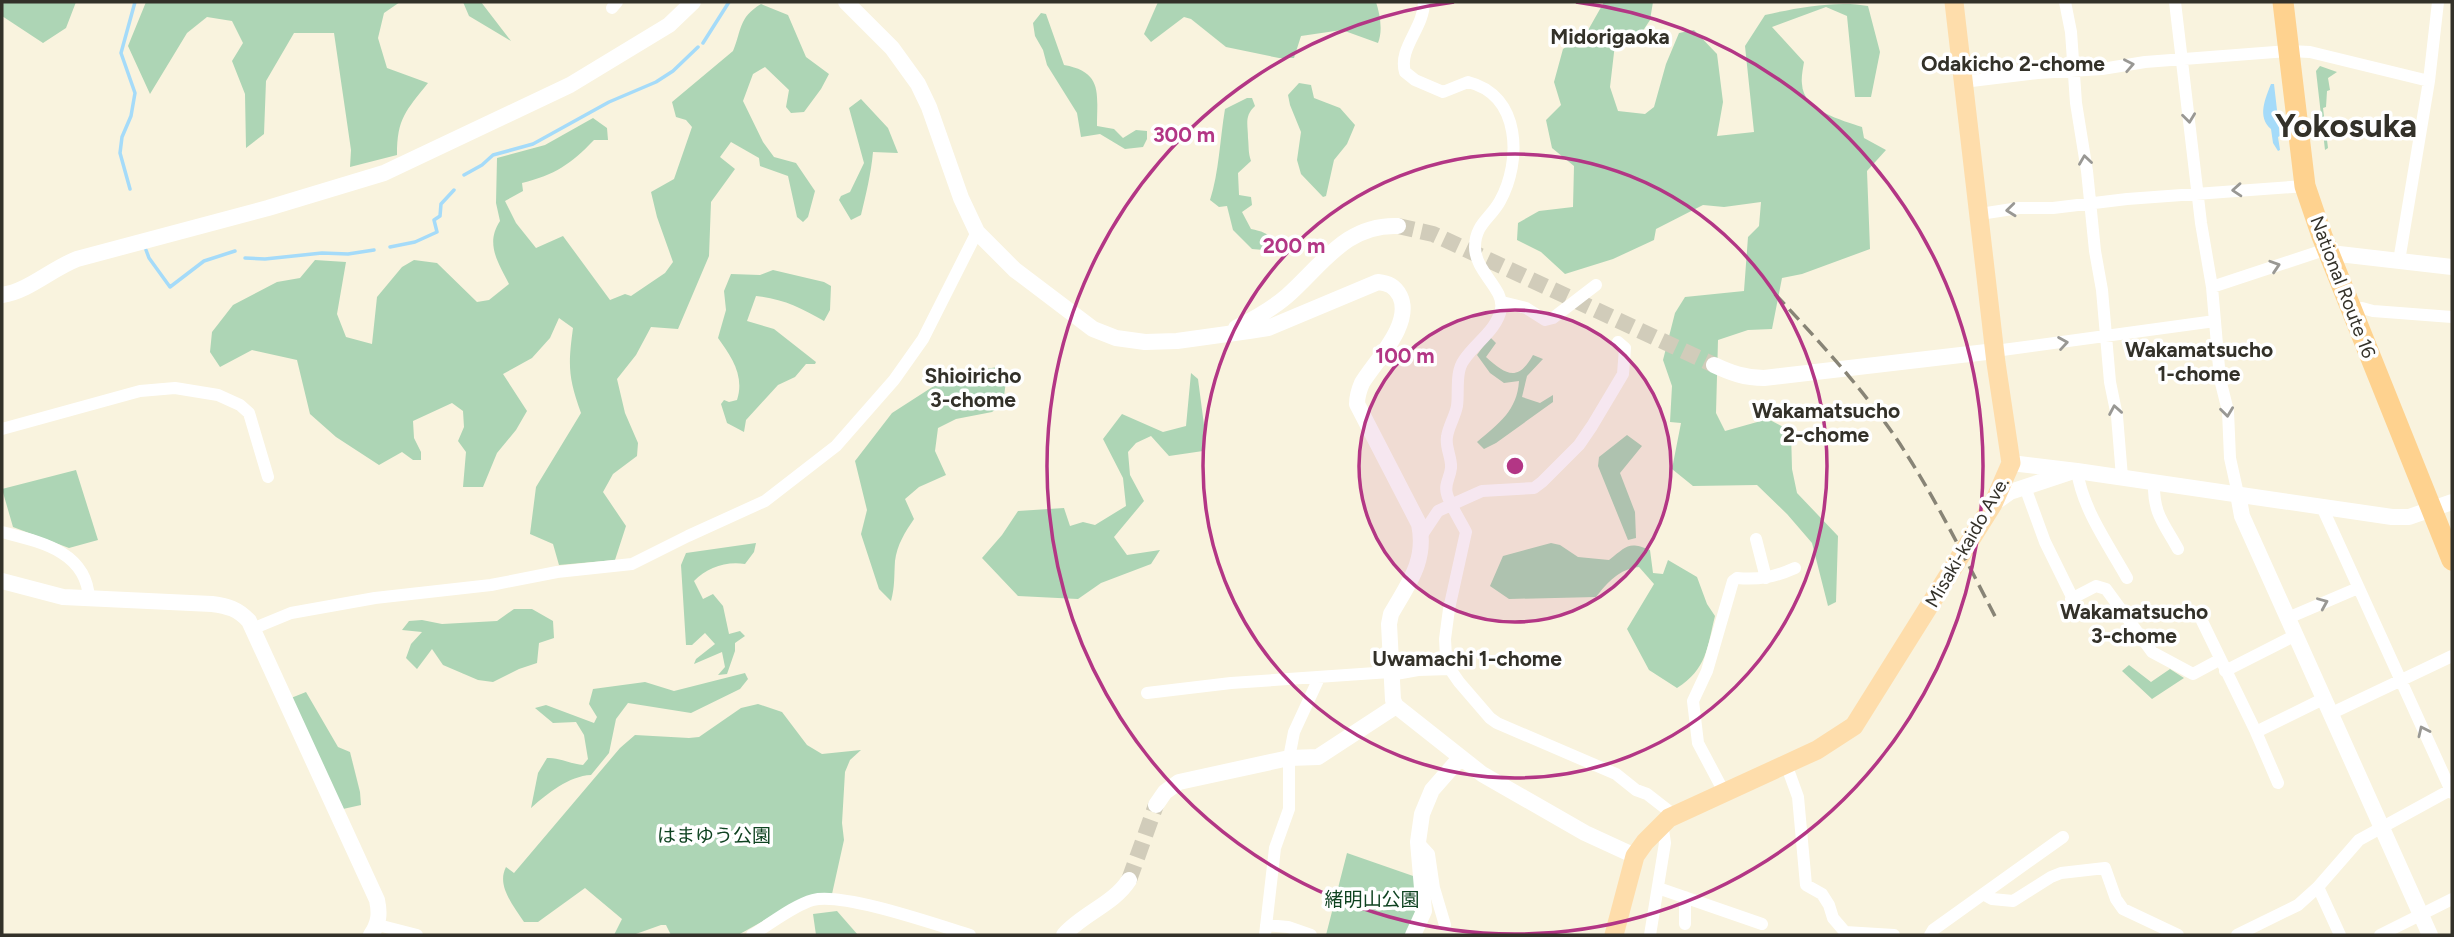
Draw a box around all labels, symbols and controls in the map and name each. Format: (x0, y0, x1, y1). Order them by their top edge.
district label: Midorigaoka (1550, 24, 1670, 49)
district label: Odakicho 2-chome (1921, 51, 2105, 76)
one-way arrow (2123, 58, 2135, 73)
district label: Yokosuka (2275, 106, 2417, 145)
one-way arrow (2182, 112, 2197, 124)
text: 300 m (1153, 122, 1215, 147)
one-way arrow (2078, 154, 2093, 166)
one-way arrow (2232, 182, 2243, 197)
one-way arrow (2005, 202, 2017, 217)
street label: National Route 16 (2305, 213, 2381, 362)
text: 200 m (1263, 233, 1325, 258)
one-way arrow (2268, 260, 2280, 274)
one-way arrow (2057, 336, 2069, 351)
district label: Wakamatsucho 1-chome (2125, 337, 2273, 386)
text: 100 m (1375, 343, 1435, 368)
district label: Shioiricho 3-chome (924, 363, 1022, 412)
district label: Wakamatsucho 2-chome (1752, 398, 1900, 447)
one-way arrow (2109, 404, 2124, 416)
one-way arrow (2219, 406, 2234, 418)
centre of rings (1503, 454, 1527, 478)
street label: Misaki-kaido Ave. (1920, 472, 2014, 611)
one-way arrow (2316, 597, 2328, 611)
district label: Wakamatsucho 3-chome (2060, 599, 2208, 648)
district label: Uwamachi 1-chome (1372, 646, 1562, 671)
one-way arrow (2417, 726, 2431, 738)
park label: はまゆう公園 (657, 824, 771, 847)
park label: 緒明山公園 (1324, 888, 1420, 911)

